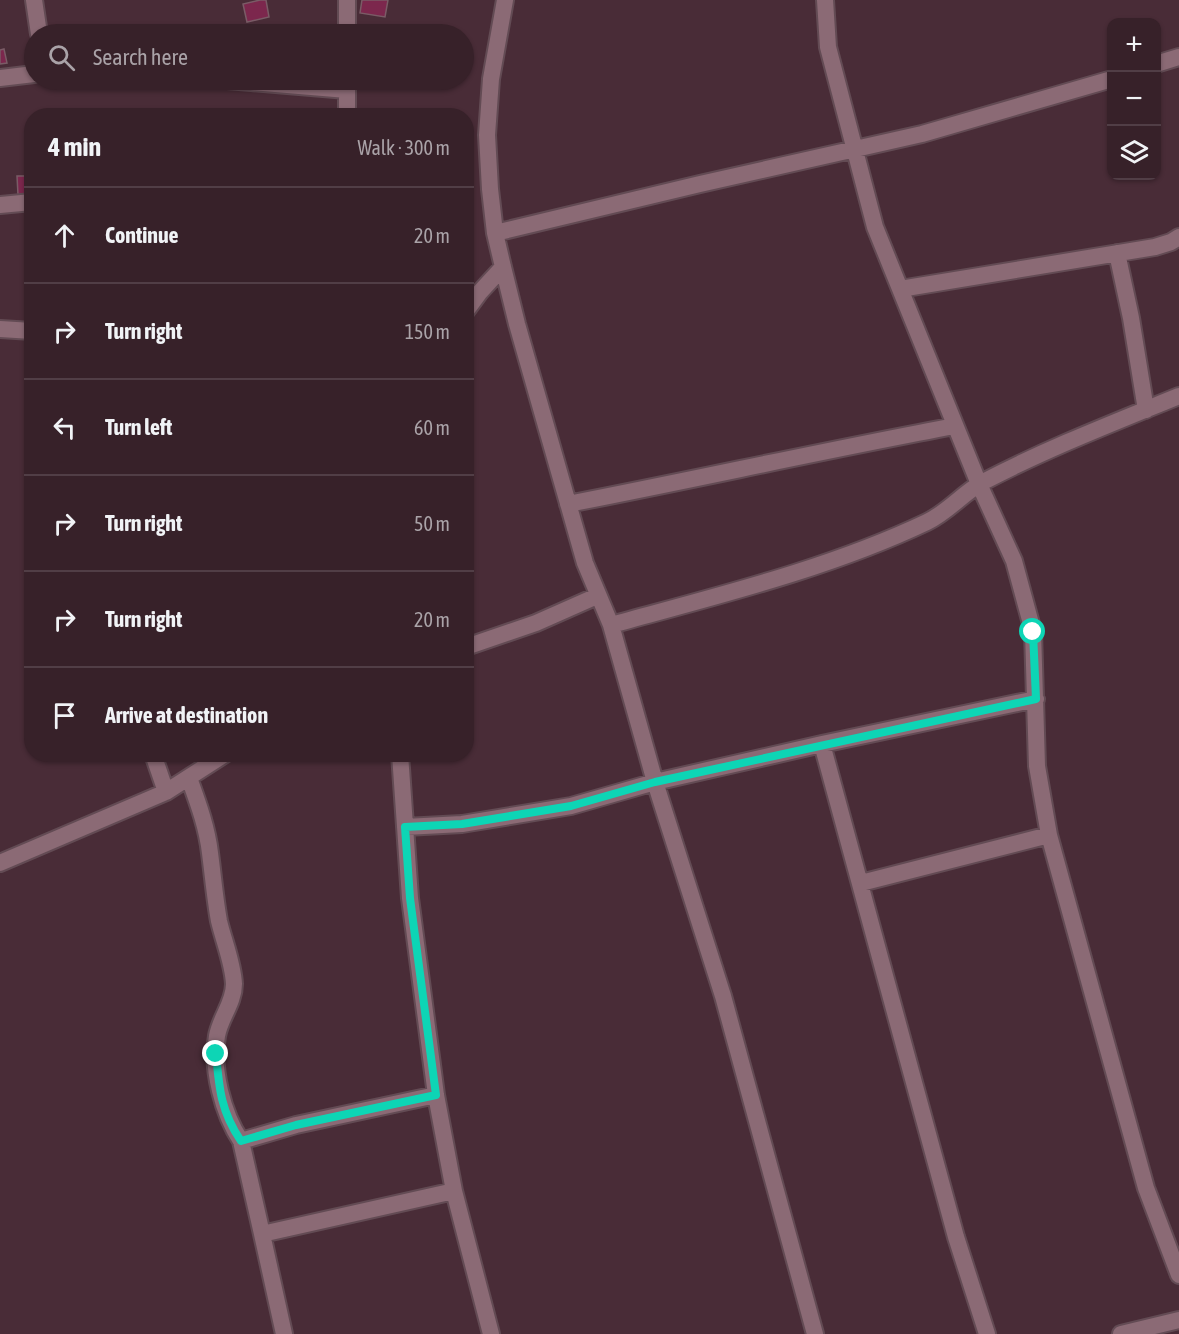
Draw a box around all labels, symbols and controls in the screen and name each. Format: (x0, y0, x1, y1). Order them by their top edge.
map controls (1107, 18, 1161, 180)
button: + (1107, 18, 1161, 72)
search box (24, 24, 474, 90)
icon: search (45, 41, 78, 74)
text: Search here (93, 44, 188, 70)
button: − (1107, 72, 1161, 126)
button: layers (1107, 126, 1161, 180)
text: 4 min (48, 132, 101, 162)
text: Walk · 300 m (358, 136, 450, 159)
icon: ahead (48, 219, 81, 252)
text: Continue (105, 222, 179, 248)
text: 20 m (414, 224, 450, 247)
icon: right (48, 315, 81, 348)
text: Turn right (105, 318, 182, 344)
text: 150 m (405, 320, 450, 343)
icon: left (48, 411, 81, 444)
text: Turn left (105, 414, 172, 440)
text: 60 m (414, 416, 450, 439)
icon: right (48, 507, 81, 540)
text: Turn right (105, 510, 182, 536)
text: 50 m (414, 512, 450, 535)
icon: right (48, 603, 81, 636)
text: Turn right (105, 606, 182, 632)
text: 20 m (414, 608, 450, 631)
route start (1019, 618, 1045, 644)
icon: arrive (48, 699, 81, 732)
text: Arrive at destination (105, 702, 268, 728)
route end (202, 1040, 228, 1066)

